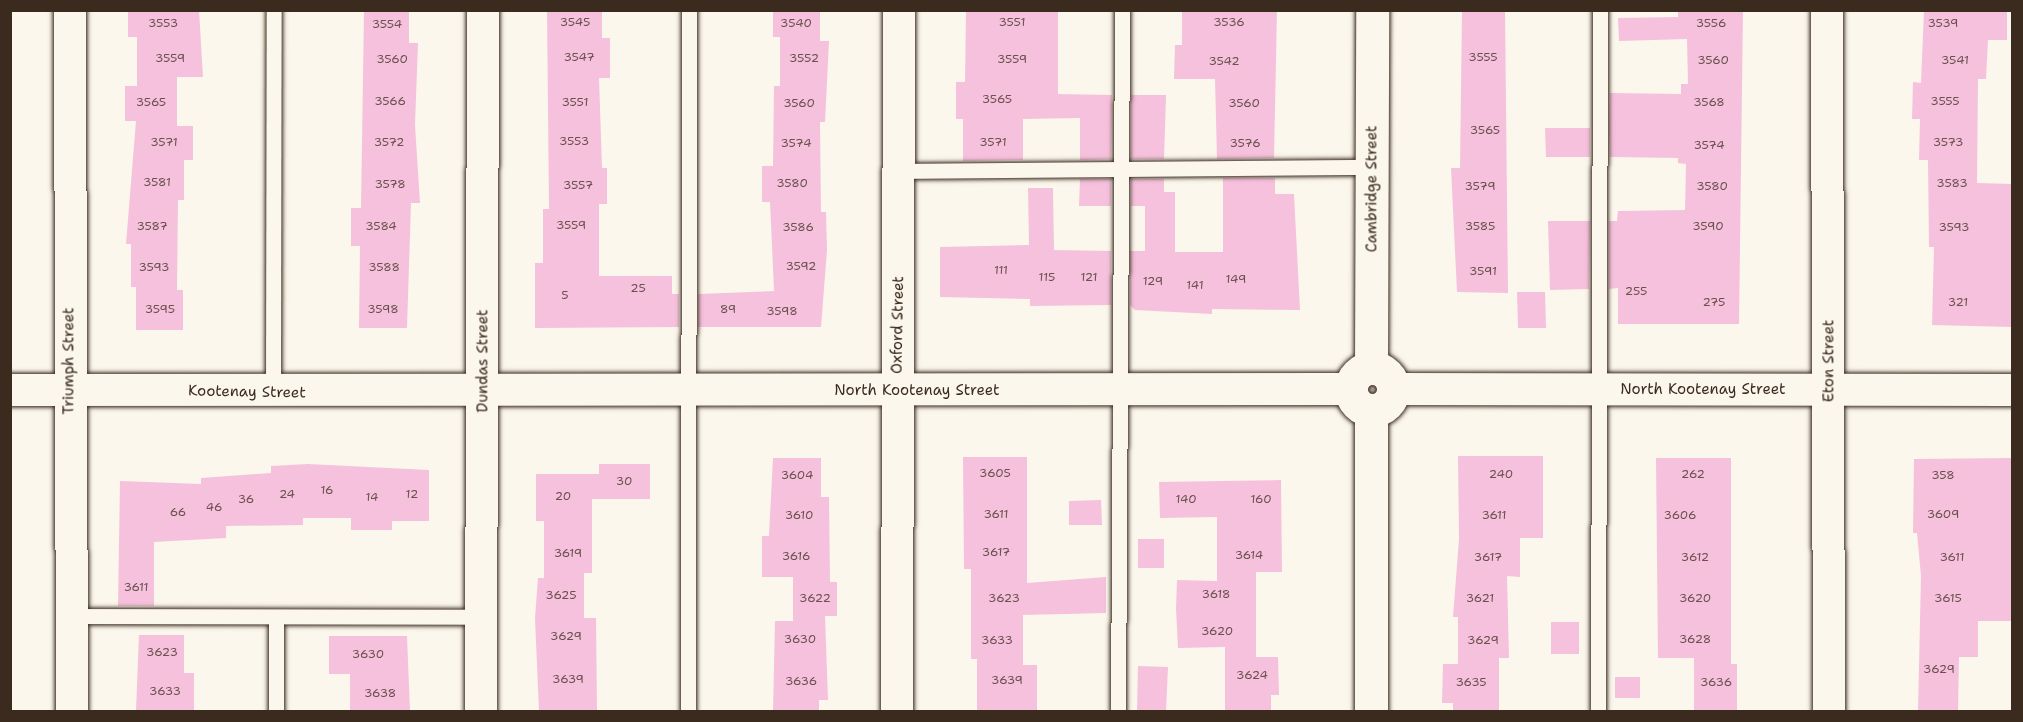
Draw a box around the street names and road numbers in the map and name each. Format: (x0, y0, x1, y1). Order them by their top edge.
street label: Cambridge Street (1363, 126, 1381, 252)
street label: Oxford Street (888, 276, 908, 374)
street label: Triumph Street (60, 307, 78, 415)
street label: Dundas Street (474, 309, 492, 413)
street label: Eton Street (1820, 320, 1838, 402)
street label: North Kootenay Street (1620, 381, 1786, 399)
street label: Kootenay Street (188, 382, 306, 402)
street label: North Kootenay Street (834, 382, 1000, 400)

